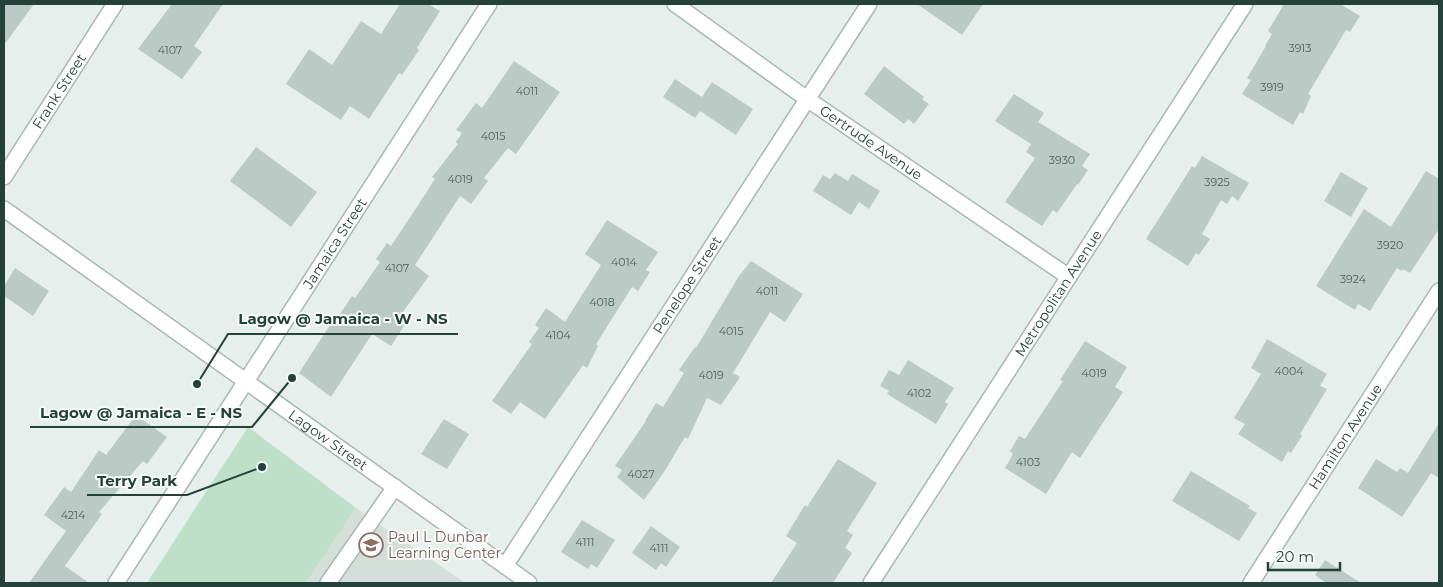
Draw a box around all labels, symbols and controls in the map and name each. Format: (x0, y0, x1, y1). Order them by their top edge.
house number: 3913 (1288, 41, 1312, 55)
house number: 4107 (158, 43, 182, 57)
street label: Frank Street (28, 50, 90, 132)
house number: 3919 (1260, 80, 1284, 94)
house number: 4011 (516, 84, 538, 98)
street label: Gertrude Avenue (816, 101, 926, 184)
house number: 4015 (481, 129, 505, 143)
house number: 3930 (1049, 153, 1075, 167)
house number: 4019 (447, 172, 473, 186)
house number: 3925 (1204, 175, 1230, 189)
street label: Jamaica Street (298, 194, 371, 293)
street label: Metropolitan Avenue (1011, 226, 1106, 360)
street label: Penelope Street (649, 232, 726, 337)
house number: 3920 (1377, 238, 1403, 252)
house number: 4014 (611, 255, 638, 269)
house number: 4107 (385, 261, 409, 275)
house number: 3924 (1340, 272, 1367, 286)
house number: 4011 (756, 284, 778, 298)
house number: 4018 (589, 295, 615, 309)
callout: Lagow @ Jamaica - W - NS (228, 304, 458, 334)
text: Lagow @ Jamaica - W - NS (238, 309, 448, 328)
house number: 4015 (719, 324, 743, 338)
house number: 4104 (545, 328, 571, 342)
house number: 4004 (1274, 364, 1304, 378)
house number: 4019 (1081, 366, 1107, 380)
house number: 4019 (698, 368, 724, 382)
street label: Hamilton Avenue (1305, 380, 1386, 493)
house number: 4102 (907, 386, 931, 400)
callout: Lagow @ Jamaica - E - NS (30, 397, 252, 427)
text: Lagow @ Jamaica - E - NS (40, 403, 242, 422)
street label: Lagow Street (285, 406, 372, 474)
house number: 4103 (1016, 455, 1040, 469)
callout: Terry Park (87, 465, 187, 495)
house number: 4027 (627, 467, 655, 481)
text: Terry Park (97, 471, 177, 490)
house number: 4214 (61, 508, 86, 522)
place label: Paul L Dunbar Learning Center (388, 528, 502, 562)
school or university icon: Paul L Dunbar Learning Center (358, 532, 384, 558)
house number: 4111 (576, 535, 594, 549)
scale bar (1268, 540, 1340, 572)
house number: 4111 (650, 541, 668, 555)
text: 20 m (1276, 547, 1314, 566)

